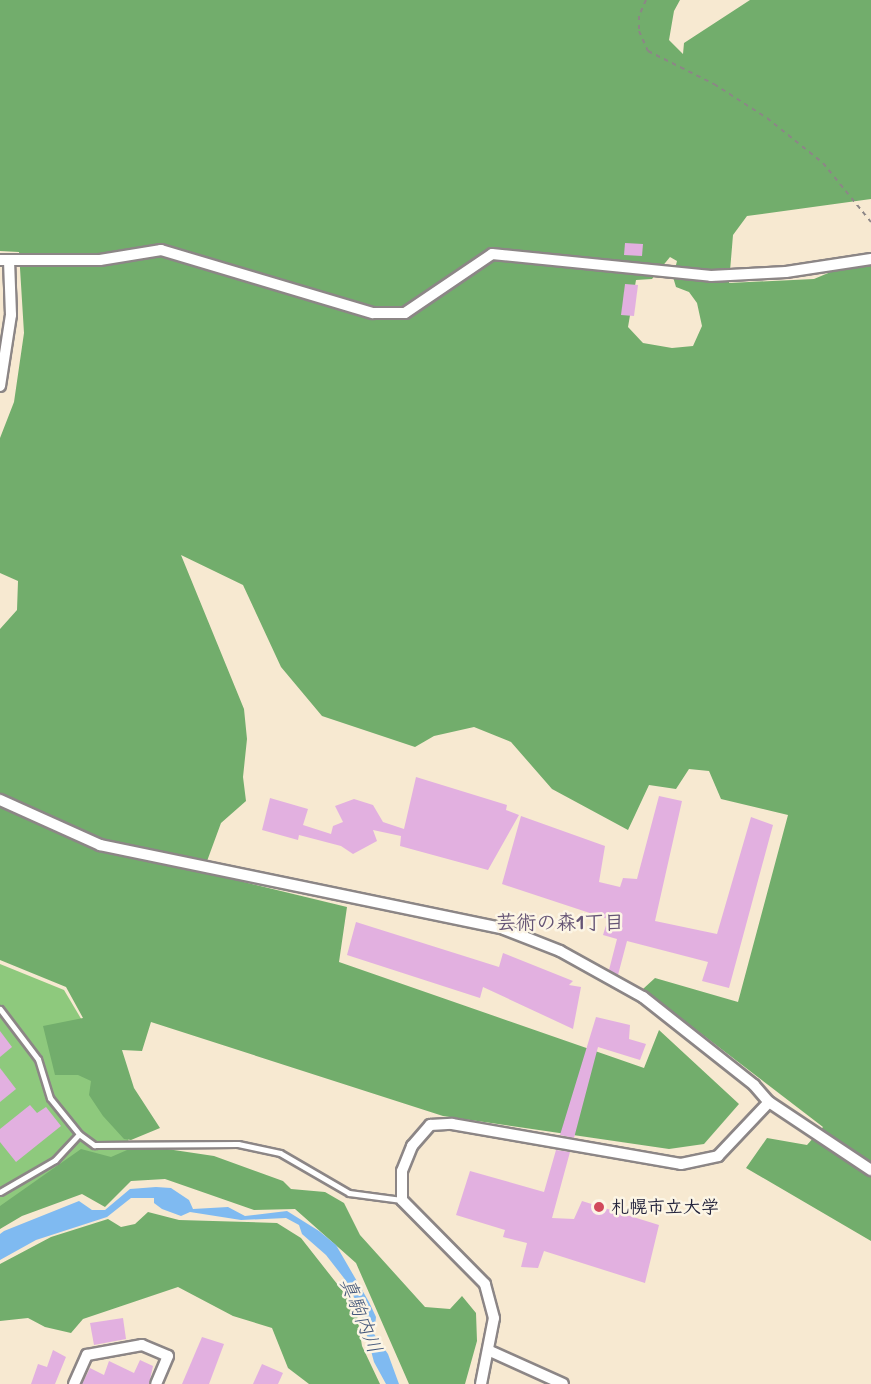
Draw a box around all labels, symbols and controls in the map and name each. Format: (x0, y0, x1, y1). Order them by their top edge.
district label: 芸術の森1丁目 (496, 909, 624, 933)
place label: 札幌市立大学 (611, 1196, 719, 1218)
marker: 札幌市立大学 (592, 1200, 606, 1214)
water label: 真駒内川 (336, 1273, 388, 1357)

